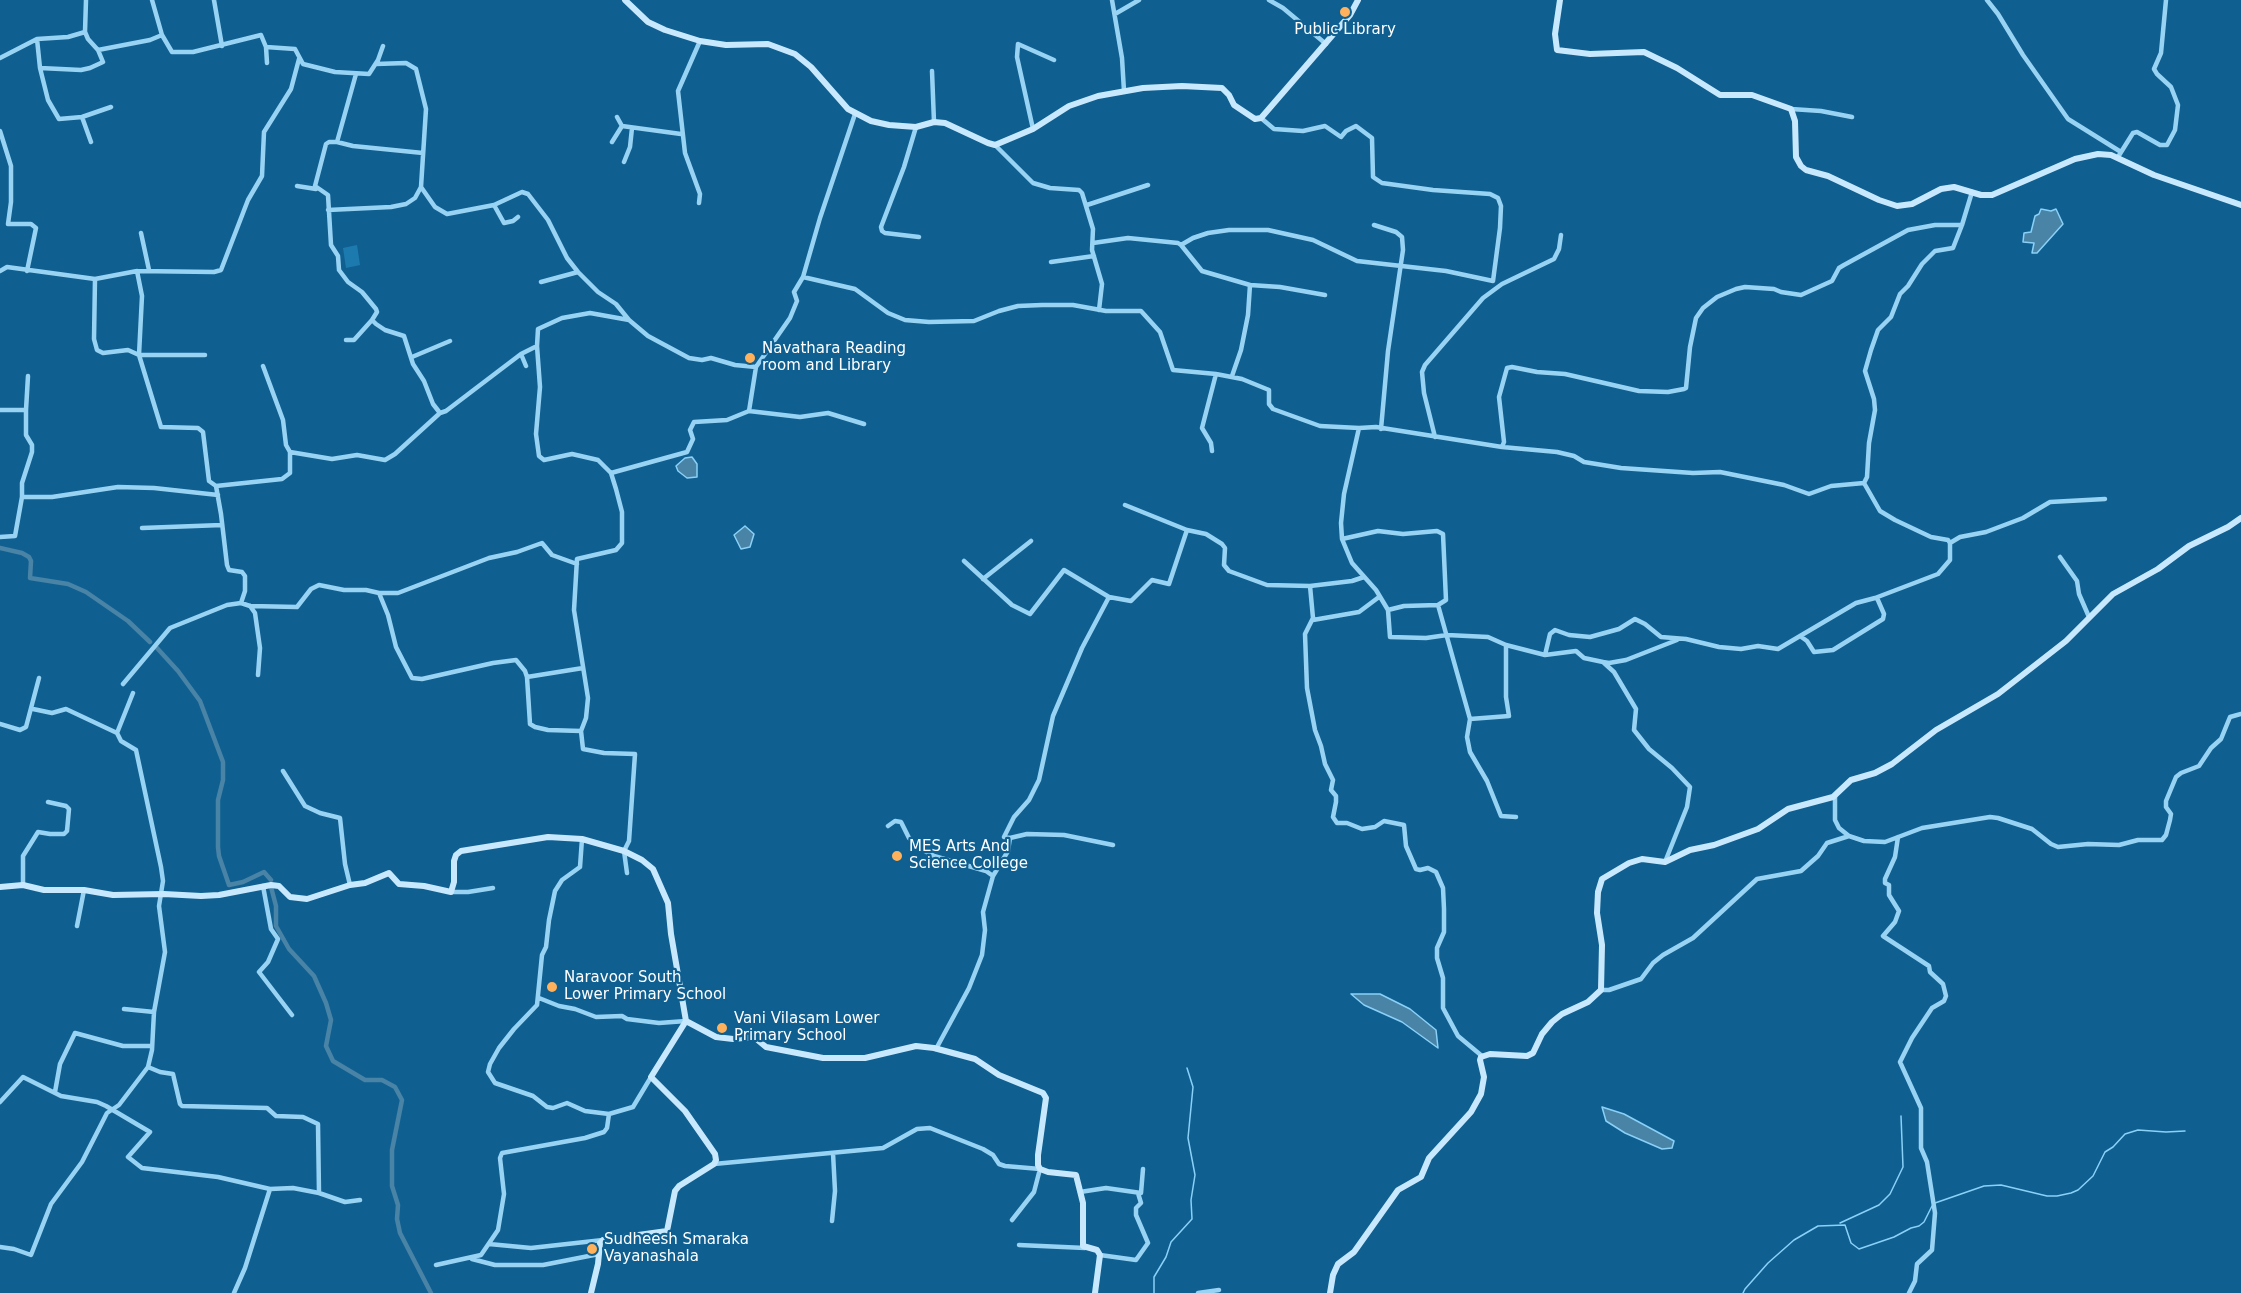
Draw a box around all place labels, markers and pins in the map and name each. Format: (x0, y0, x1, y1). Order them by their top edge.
marker: Public Library (1338, 5, 1352, 19)
place label: Public Library (1294, 21, 1396, 39)
place label: Navathara Reading room and Library (762, 340, 906, 375)
marker: Navathara Reading room and Library (743, 351, 757, 365)
place label: MES Arts And Science College (909, 838, 1028, 873)
marker: MES Arts And Science College (890, 849, 904, 863)
place label: Naravoor South Lower Primary School (564, 969, 726, 1004)
marker: Naravoor South Lower Primary School (545, 980, 559, 994)
place label: Vani Vilasam Lower Primary School (734, 1010, 880, 1045)
marker: Vani Vilasam Lower Primary School (715, 1021, 729, 1035)
place label: Sudheesh Smaraka Vayanashala (604, 1231, 749, 1266)
marker: Sudheesh Smaraka Vayanashala (585, 1242, 599, 1256)

